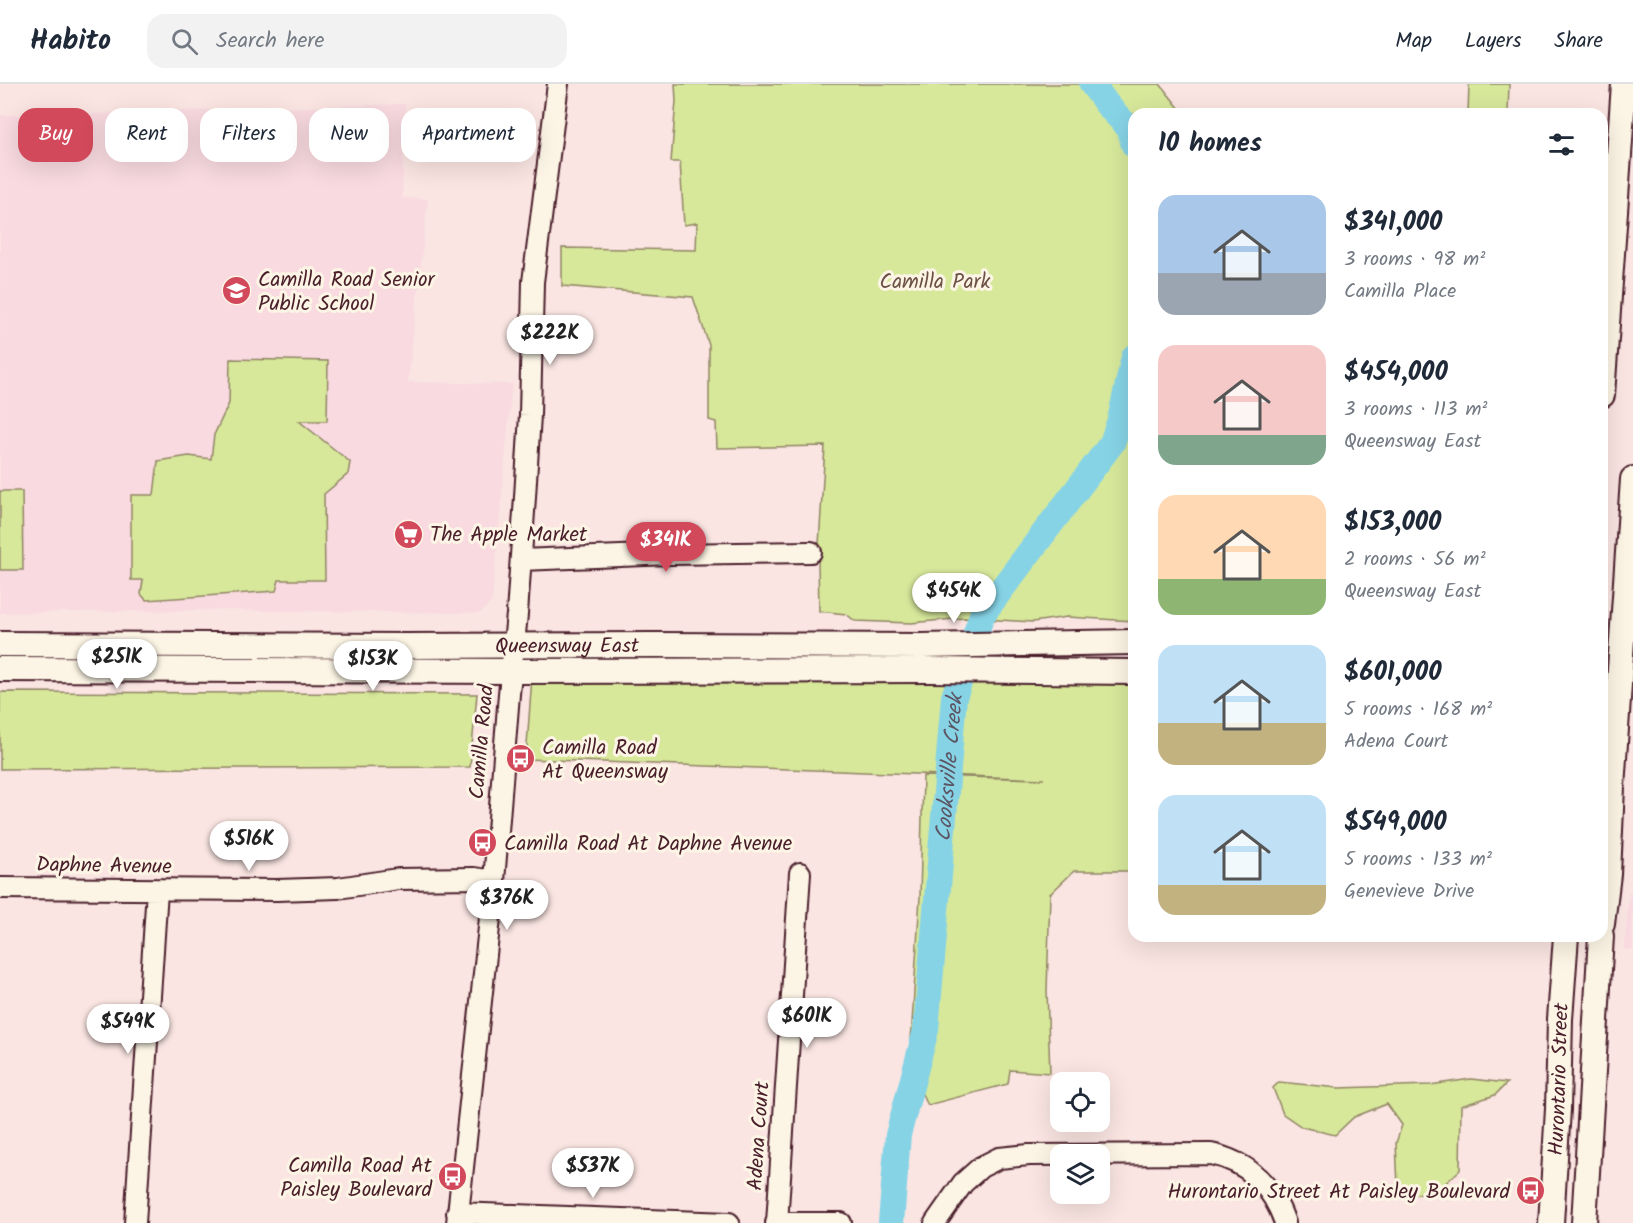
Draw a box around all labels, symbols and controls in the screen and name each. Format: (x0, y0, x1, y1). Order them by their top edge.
search box (147, 14, 567, 68)
text: Habito (30, 19, 111, 64)
text: Search here (216, 24, 325, 59)
icon: search (168, 25, 201, 58)
text: Map (1395, 25, 1432, 58)
text: Layers (1465, 25, 1521, 58)
text: Share (1554, 25, 1603, 58)
chip: Buy (18, 108, 93, 162)
chip: Rent (105, 108, 188, 162)
chip: Filters (200, 108, 297, 162)
chip: New (309, 108, 389, 162)
chip: Apartment (401, 108, 536, 162)
text: 10 homes (1158, 123, 1262, 165)
icon: filters (1545, 128, 1578, 161)
text: $341,000 (1344, 202, 1442, 244)
icon: home (1206, 219, 1278, 291)
text: 3 rooms · 98 m² (1344, 244, 1485, 276)
place label: Camilla Road Senior Public School (258, 264, 436, 321)
park label: Camilla Park (880, 266, 991, 299)
school or university icon: Camilla Road Senior Public School (221, 275, 253, 307)
text: Camilla Place (1344, 276, 1456, 308)
pin: $222K (508, 315, 592, 366)
text: $222K (521, 318, 579, 350)
text: $454,000 (1344, 352, 1448, 394)
icon: home (1206, 369, 1278, 441)
text: 3 rooms · 113 m² (1344, 394, 1487, 426)
text: Queensway East (1344, 426, 1481, 458)
text: $153,000 (1344, 502, 1441, 544)
supermarket icon: The Apple Market (393, 518, 425, 550)
place label: The Apple Market (430, 519, 588, 552)
icon: home (1206, 519, 1278, 591)
pin: $341K (624, 522, 708, 573)
text: $341K (640, 525, 692, 557)
text: 2 rooms · 56 m² (1344, 544, 1486, 576)
pin: $454K (912, 573, 996, 624)
text: $454K (926, 576, 982, 608)
text: Queensway East (1344, 576, 1481, 608)
street label: Queensway East (495, 630, 640, 664)
pin: $251K (75, 639, 159, 690)
pin: $153K (331, 641, 415, 692)
text: $251K (91, 642, 143, 674)
text: $153K (348, 644, 398, 676)
text: $601,000 (1344, 652, 1442, 694)
icon: home (1206, 669, 1278, 741)
street label: Camilla Road (461, 683, 504, 801)
water label: Cooksville Creek (927, 689, 974, 843)
text: 5 rooms · 168 m² (1344, 694, 1492, 726)
text: Adena Court (1344, 726, 1448, 758)
place label: Camilla Road At Queensway (542, 732, 668, 789)
bus stop icon: Camilla Road At Queensway (505, 743, 537, 775)
text: $549,000 (1344, 802, 1447, 844)
icon: home (1206, 819, 1278, 891)
pin: $516K (207, 821, 291, 872)
text: $516K (224, 824, 274, 856)
bus stop icon: Camilla Road At Daphne Avenue (467, 827, 499, 859)
place label: Camilla Road At Daphne Avenue (504, 828, 793, 861)
text: 5 rooms · 133 m² (1344, 844, 1492, 876)
street label: Daphne Avenue (36, 849, 173, 884)
text: Genevieve Drive (1344, 876, 1474, 908)
pin: $376K (465, 880, 549, 931)
text: $376K (479, 883, 535, 915)
pin: $601K (765, 998, 849, 1049)
text: $601K (781, 1001, 833, 1033)
street label: Hurontario Street (1540, 1001, 1579, 1157)
pin: $549K (86, 1004, 170, 1055)
text: $549K (100, 1007, 156, 1039)
map controls (1050, 1072, 1110, 1204)
button: locate (1050, 1072, 1110, 1132)
street label: Adena Court (739, 1080, 780, 1192)
button: layers (1050, 1144, 1110, 1204)
pin: $537K (551, 1148, 635, 1199)
place label: Camilla Road At Paisley Boulevard (280, 1150, 433, 1207)
text: $537K (566, 1151, 620, 1183)
bus stop icon: Camilla Road At Paisley Boulevard (437, 1161, 469, 1193)
bus stop icon: Hurontario Street At Paisley Boulevard (1515, 1175, 1547, 1207)
place label: Hurontario Street At Paisley Boulevard (1168, 1176, 1511, 1209)

